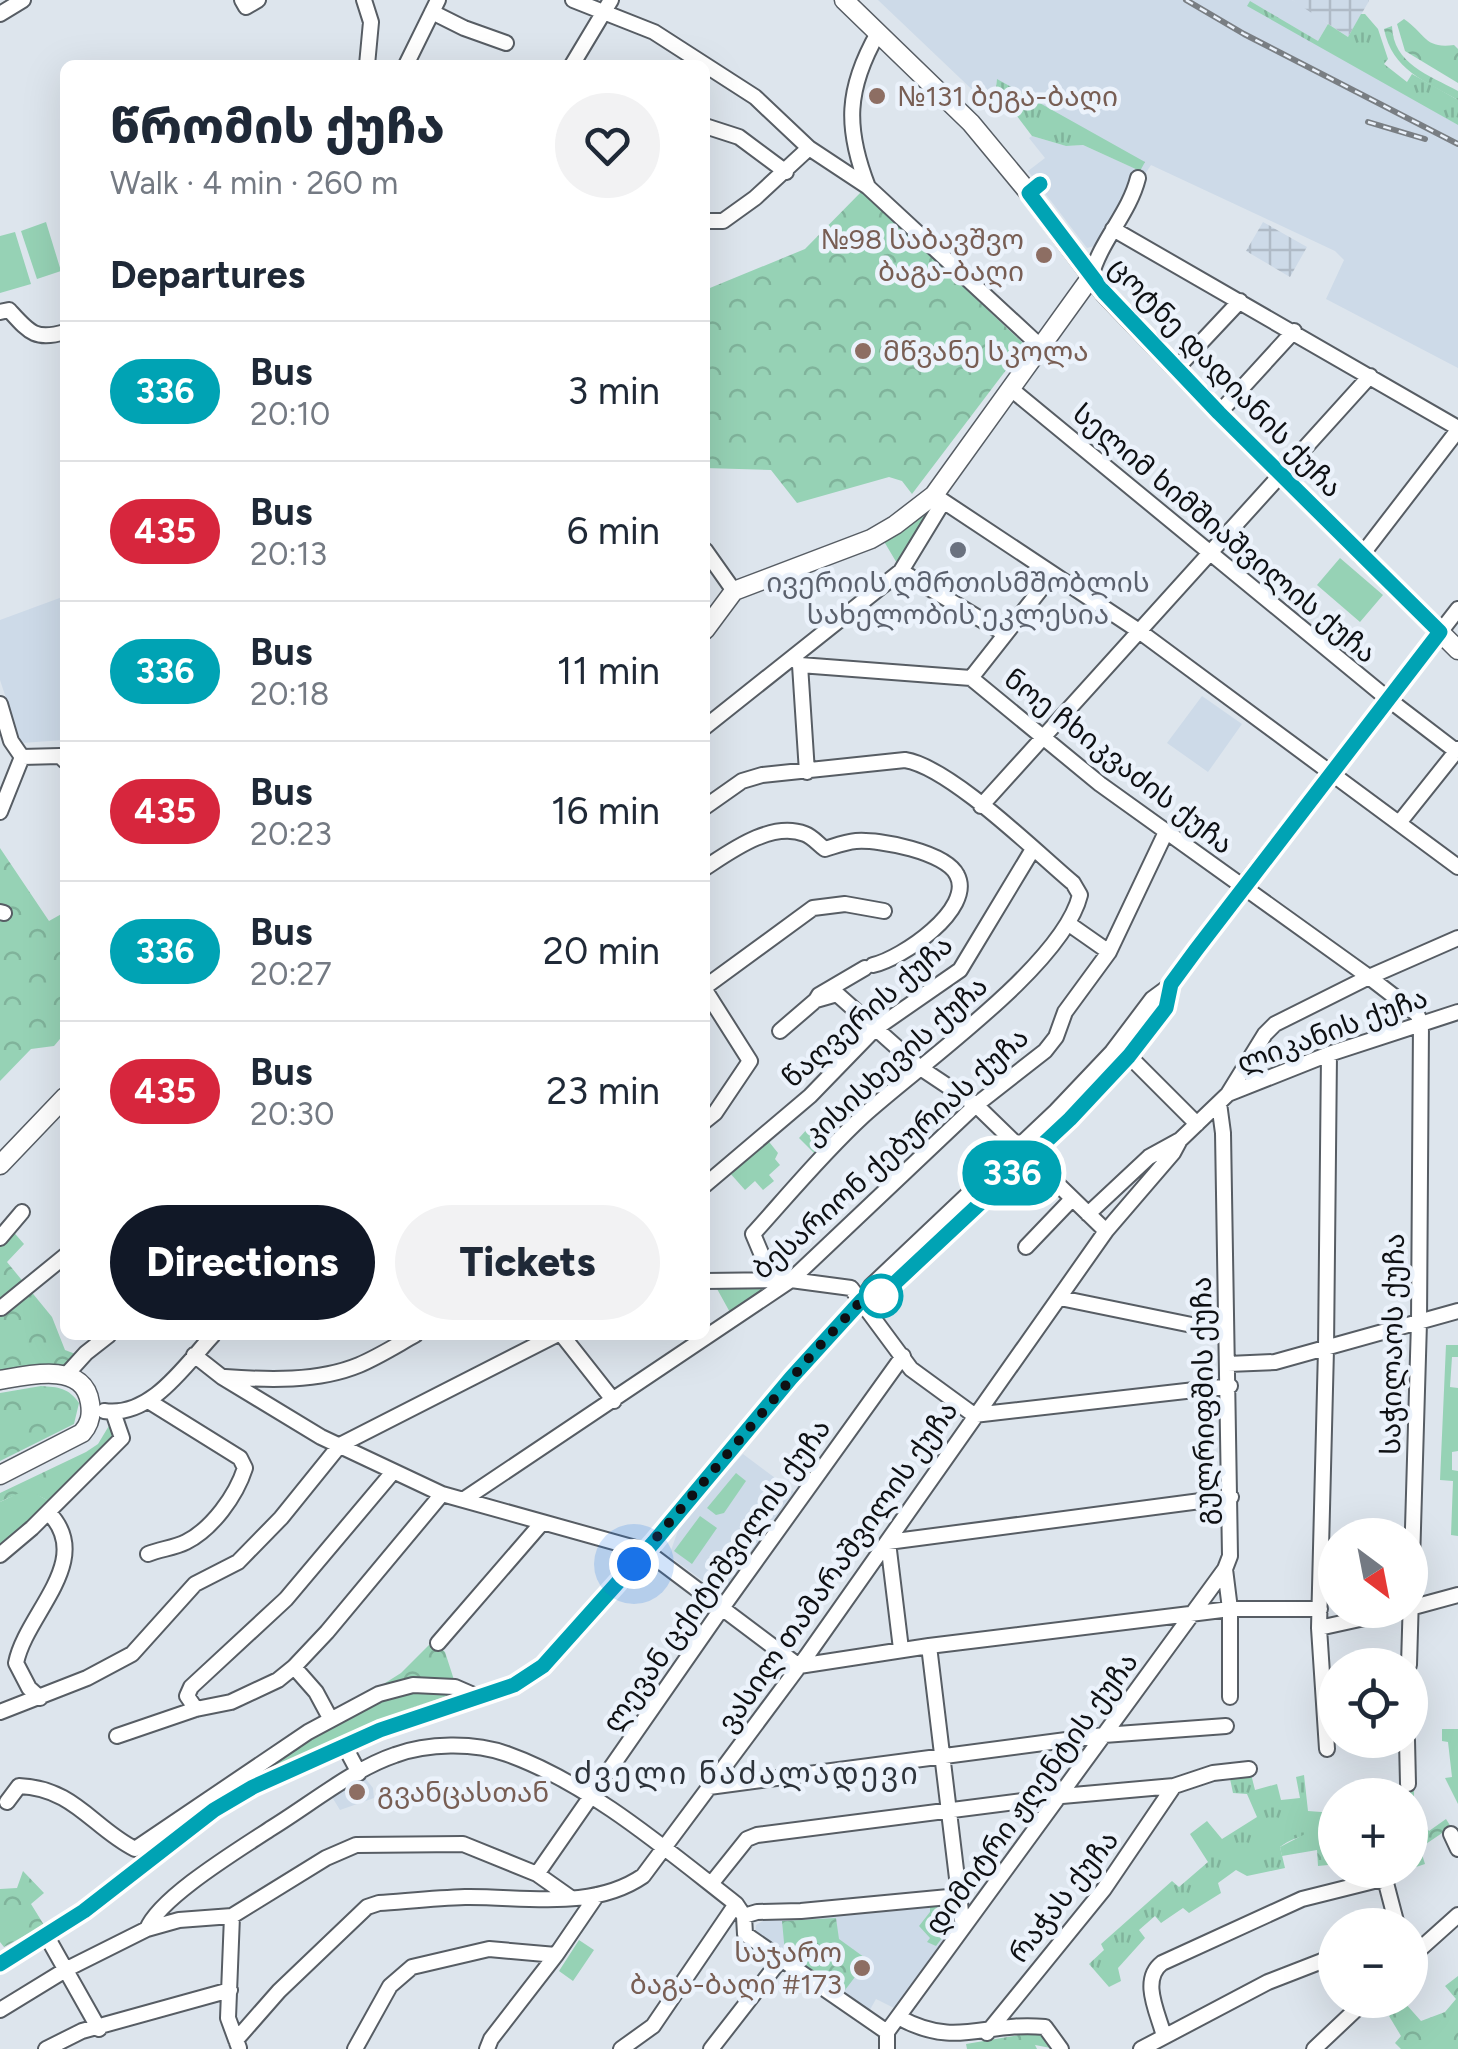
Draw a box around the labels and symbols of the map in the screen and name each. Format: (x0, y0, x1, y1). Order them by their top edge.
place label: №131 ბეგა-ბაღი (897, 79, 1118, 113)
marker: №131 ბეგა-ბაღი (866, 85, 888, 107)
place label: №98 საბავშვო ბაგა-ბაღი (821, 222, 1024, 288)
marker: №98 საბავშვო ბაგა-ბაღი (1033, 244, 1055, 266)
street label: ცოტნე დადიანის ქუჩა (1102, 250, 1350, 504)
place label: მწვანე სკოლა (883, 334, 1089, 368)
marker: მწვანე სკოლა (852, 340, 874, 362)
street label: სელიმ ხიმშიაშვილის ქუჩა (1066, 396, 1384, 670)
marker: ივერიის ღმრთისმშობლის სახელობის ეკლესია (947, 539, 969, 561)
place label: ივერიის ღმრთისმშობლის სახელობის ეკლესია (766, 565, 1150, 631)
street label: ნოე ჩხიკვაძის ქუჩა (998, 661, 1240, 861)
street label: წაღვერის ქუჩა (775, 928, 959, 1094)
street label: კისისხევის ქუჩა (796, 968, 994, 1152)
street label: ლიკანის ქუჩა (1232, 980, 1432, 1080)
street label: ბესარიონ ქებურიას ქუჩა (745, 1020, 1035, 1286)
line badge: 336 (954, 1140, 1070, 1206)
street label: საჭილაოს ქუჩა (1373, 1233, 1411, 1455)
unlabelled marker (860, 1275, 902, 1317)
street label: გულრიფშის ქუჩა (1184, 1276, 1222, 1526)
street label: ვასილ თამარაშვილის ქუჩა (710, 1394, 964, 1738)
street label: ლევან ცქიტიშვილის ქუჩა (595, 1412, 837, 1738)
north arrow (1318, 1518, 1428, 1628)
your location (609, 1539, 659, 1589)
street label: დიმიტრი ჟღენტის ქუჩა (917, 1645, 1145, 1941)
district label: ძველი ნაძალადევი (574, 1755, 920, 1792)
place label: გვანცასთან (377, 1775, 549, 1809)
marker: გვანცასთან (346, 1781, 368, 1803)
street label: რაჭას ქუჩა (1001, 1823, 1125, 1969)
place label: საჯარო ბაგა-ბაღი #173 (630, 1935, 842, 2001)
marker: საჯარო ბაგა-ბაღი #173 (851, 1957, 873, 1979)

